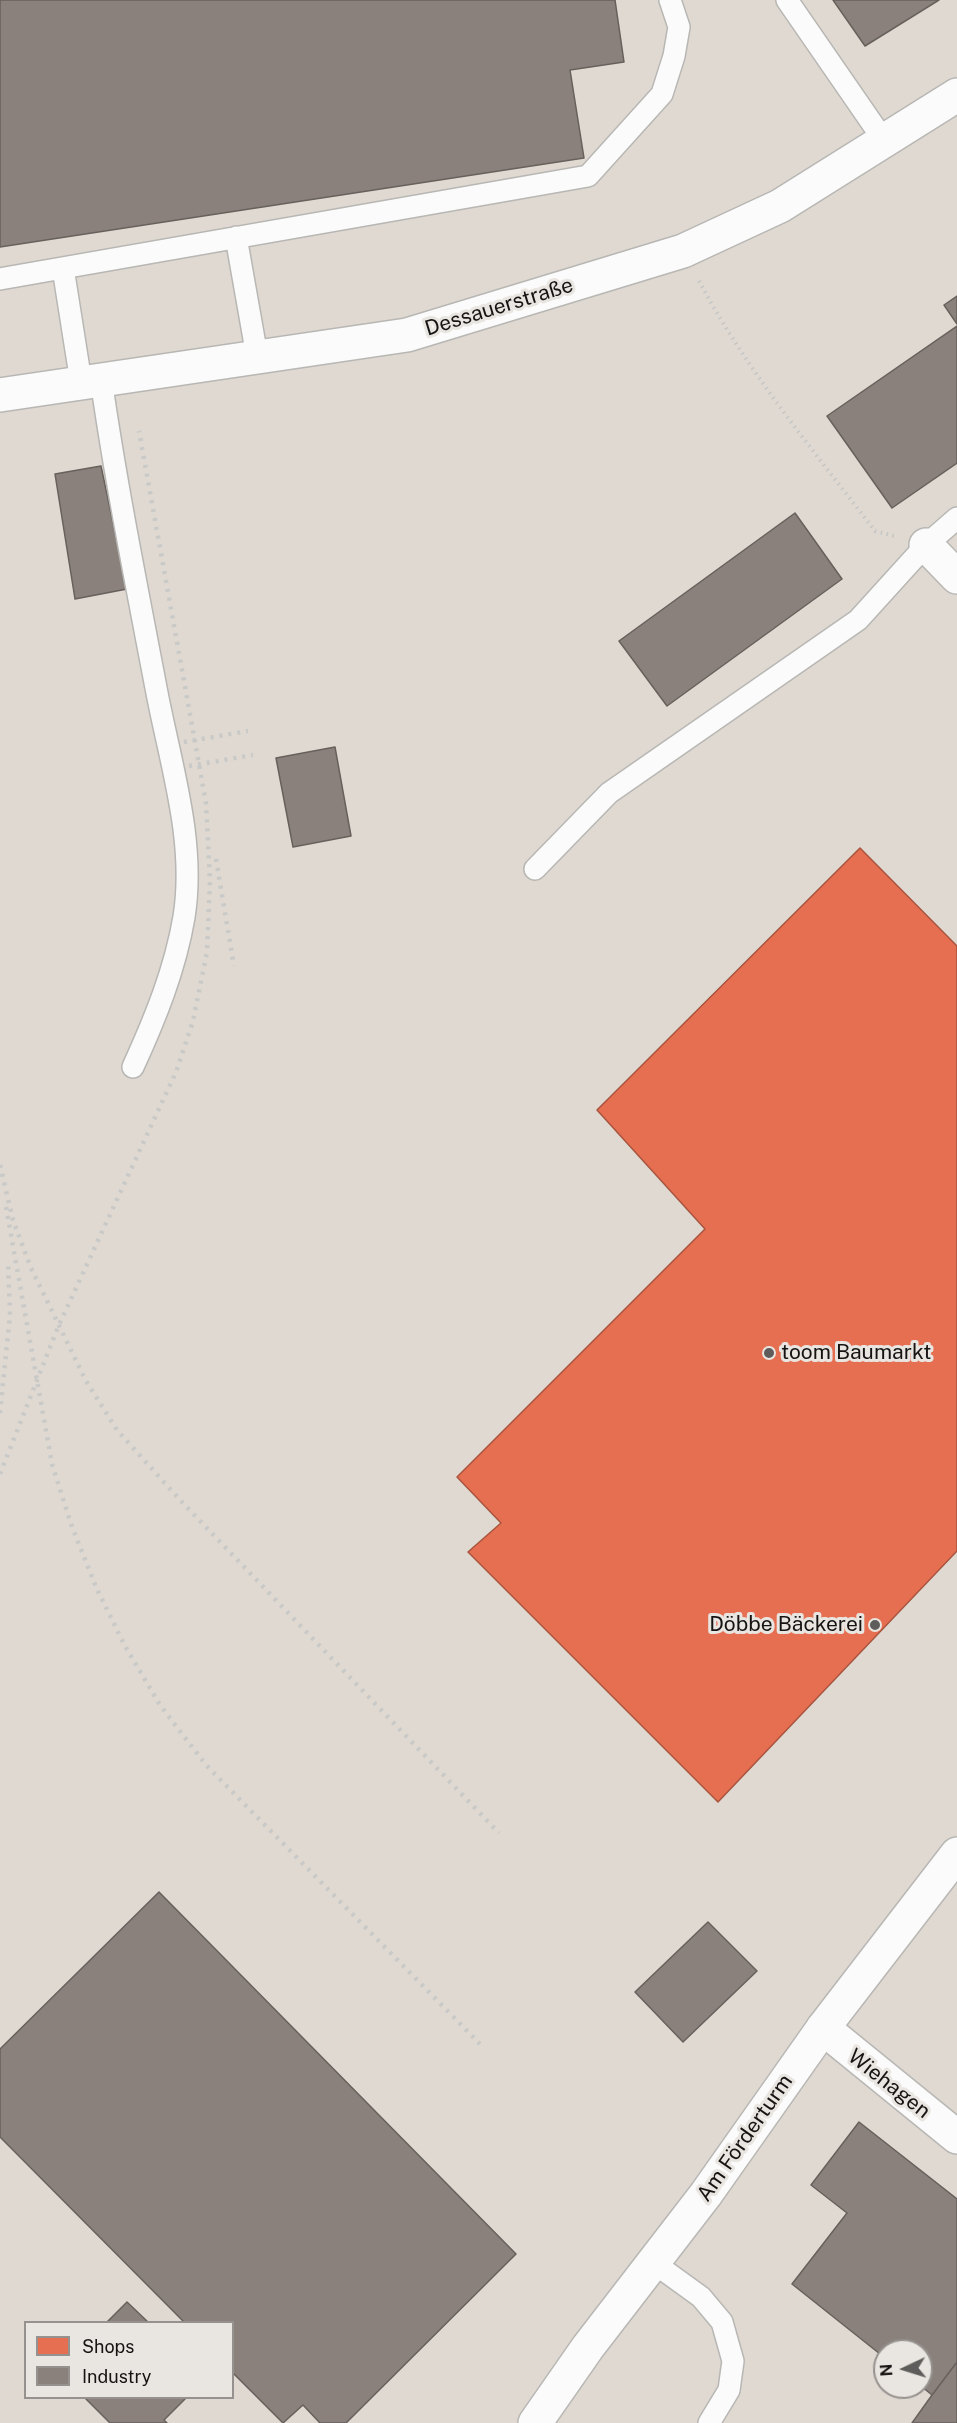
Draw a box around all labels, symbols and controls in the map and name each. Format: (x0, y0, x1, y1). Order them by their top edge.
street label: Dessauerstraße (422, 272, 576, 342)
place label: toom Baumarkt (781, 1340, 932, 1366)
marker: toom Baumarkt (762, 1346, 776, 1360)
place label: Döbbe Bäckerei (709, 1612, 863, 1638)
marker: Döbbe Bäckerei (868, 1618, 882, 1632)
street label: Wiehagen (843, 2044, 935, 2124)
street label: Am Förderturm (692, 2070, 798, 2206)
legend (24, 2321, 234, 2399)
text: Shops (82, 2336, 134, 2357)
north arrow (873, 2339, 933, 2399)
text: N (877, 2363, 896, 2377)
text: Industry (82, 2366, 151, 2387)

